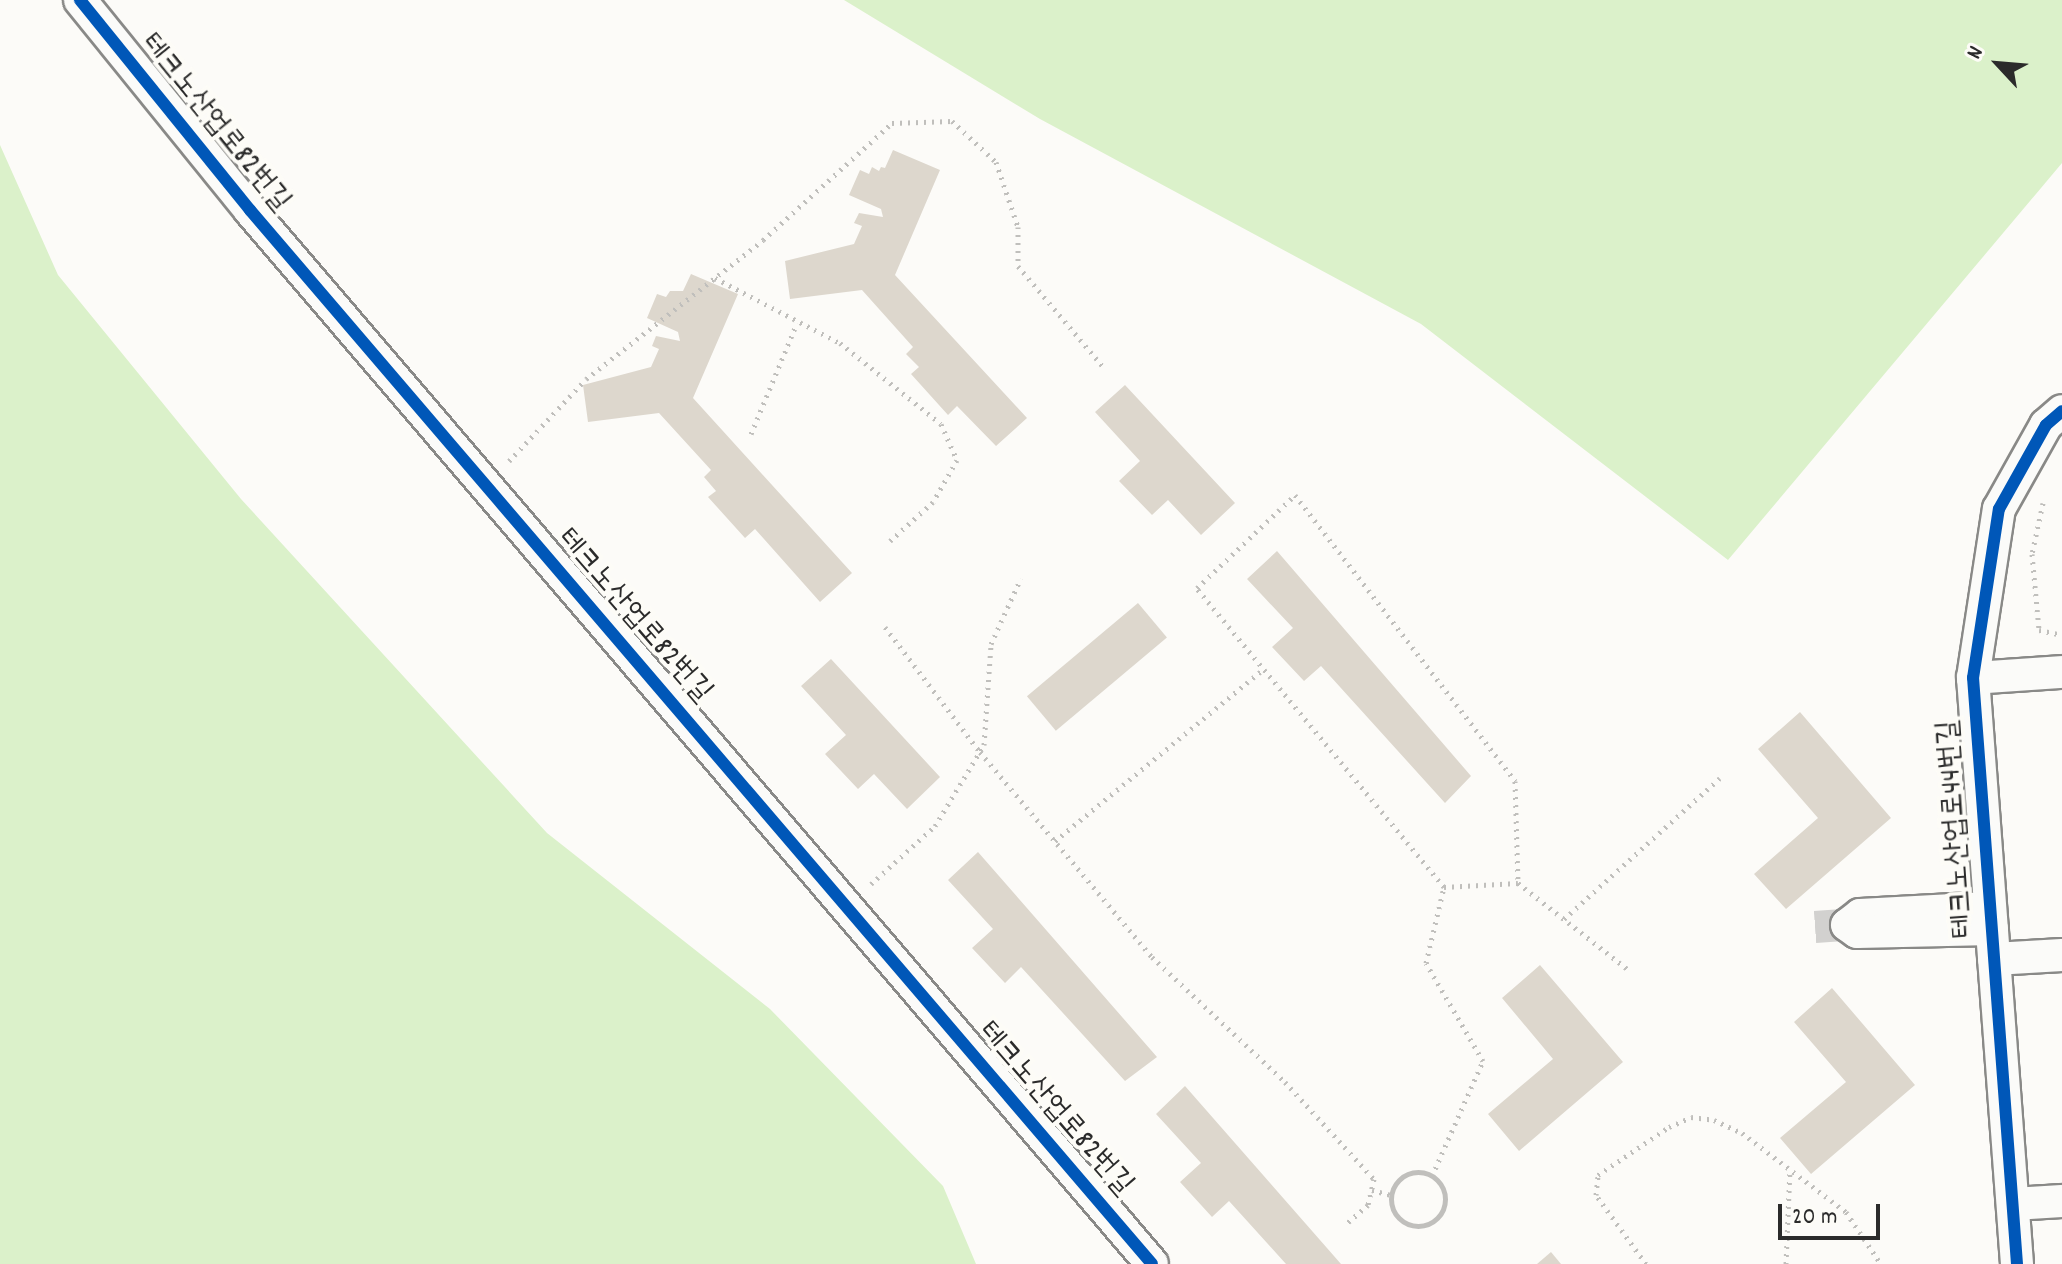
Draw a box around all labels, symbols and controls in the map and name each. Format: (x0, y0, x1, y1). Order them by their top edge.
north arrow (1958, 24, 2038, 104)
street label: 테크노산업로82번길 (131, 28, 297, 220)
text: N (1960, 42, 1992, 65)
street label: 테크노산업로82번길 (548, 523, 718, 711)
street label: 테크노산업로44번길 (1932, 719, 1984, 939)
street label: 테크노산업로82번길 (969, 1016, 1139, 1204)
scale bar (1782, 1188, 1884, 1238)
text: 20 m (1792, 1201, 1838, 1235)

